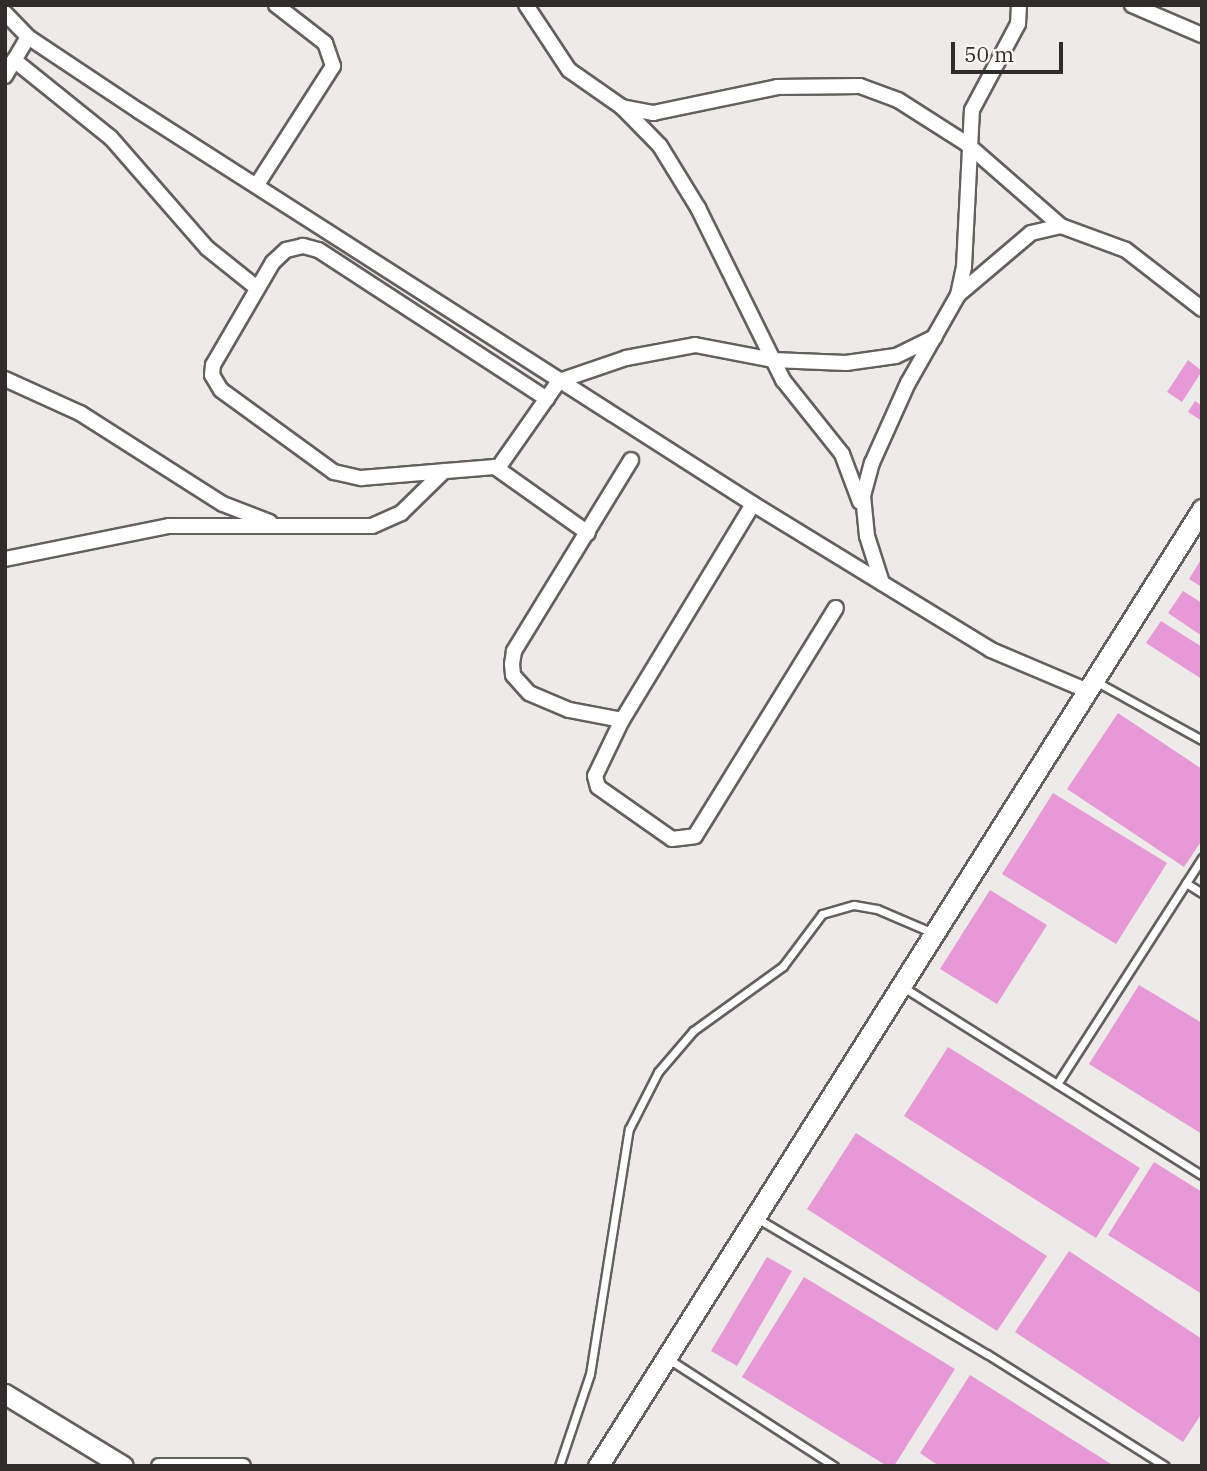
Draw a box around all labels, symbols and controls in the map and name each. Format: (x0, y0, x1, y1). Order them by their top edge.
scale bar (955, 28, 1067, 72)
text: 50 m (964, 40, 1014, 68)

